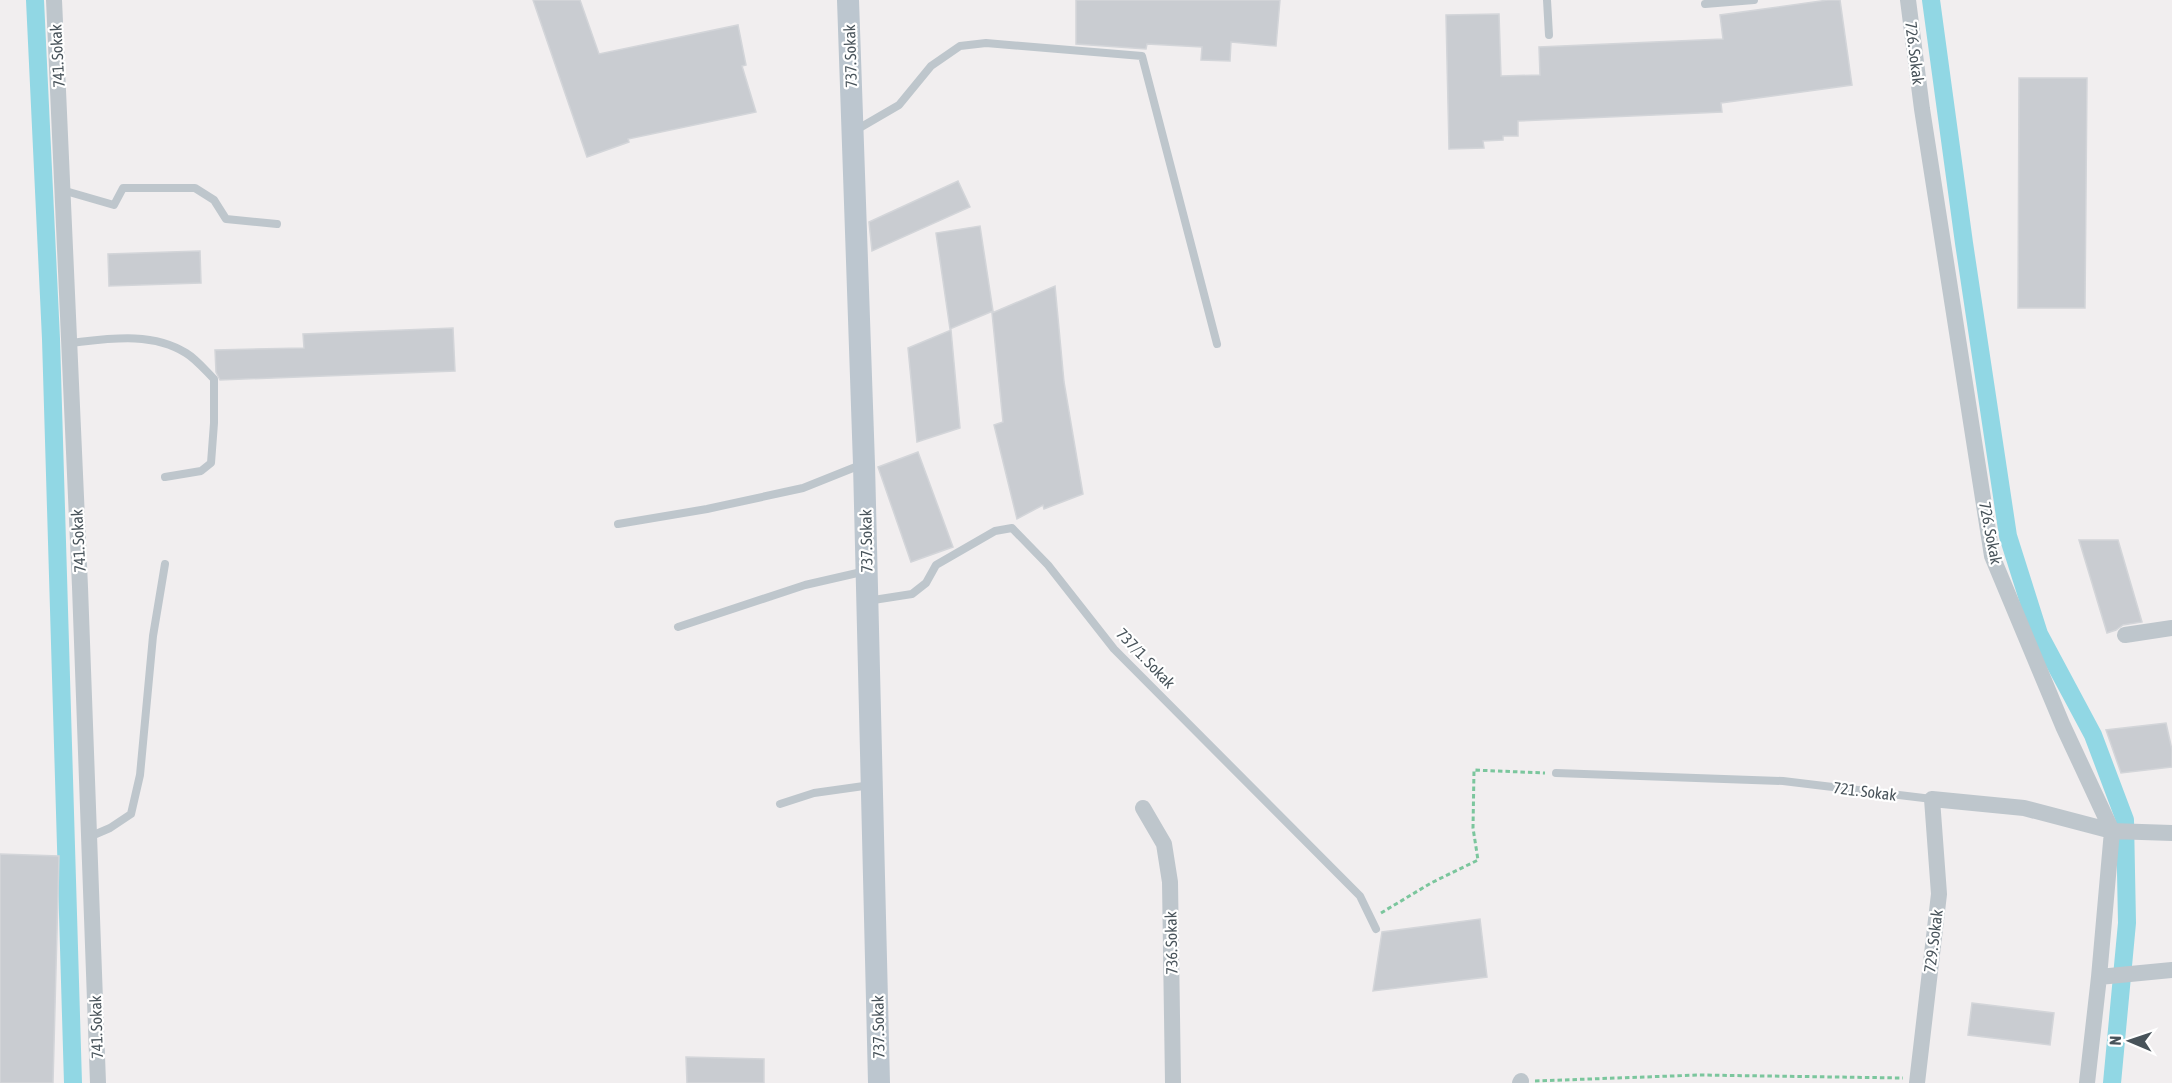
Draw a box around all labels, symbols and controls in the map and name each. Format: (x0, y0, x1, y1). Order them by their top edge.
street label: 726. Sokak (1902, 20, 1928, 86)
street label: 741. Sokak (46, 24, 68, 88)
street label: 737. Sokak (840, 24, 860, 88)
street label: 726. Sokak (1976, 500, 2006, 566)
street label: 741. Sokak (67, 509, 89, 573)
street label: 737. Sokak (856, 509, 876, 573)
street label: 737/1. Sokak (1113, 624, 1179, 692)
street label: 721. Sokak (1832, 778, 1898, 804)
street label: 729. Sokak (1920, 908, 1946, 974)
street label: 736. Sokak (1161, 911, 1181, 975)
street label: 741. Sokak (86, 995, 106, 1059)
street label: 737. Sokak (868, 995, 888, 1059)
north arrow (2100, 1011, 2160, 1071)
text: N (2106, 1035, 2124, 1046)

